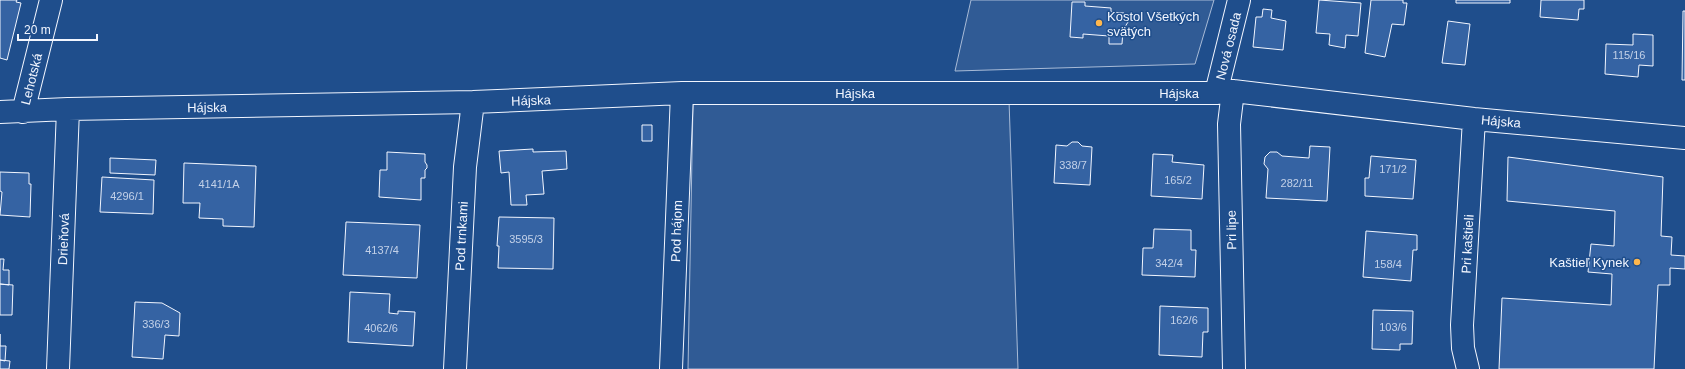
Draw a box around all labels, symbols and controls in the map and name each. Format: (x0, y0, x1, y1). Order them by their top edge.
place label: Kostol Všetkých svätých (1107, 9, 1200, 39)
street label: Nová osada (1213, 10, 1244, 82)
scale bar (18, 16, 97, 42)
marker: Kostol Všetkých svätých (1094, 18, 1104, 28)
text: 20 m (24, 23, 51, 37)
house number: 115/16 (1613, 49, 1645, 61)
street label: Lehotská (18, 51, 45, 107)
street label: Hájska (835, 86, 876, 101)
street label: Hájska (1159, 86, 1200, 101)
street label: Hájska (511, 92, 552, 109)
street label: Hájska (187, 100, 228, 115)
street label: Hájska (1481, 112, 1522, 131)
house number: 338/7 (1059, 159, 1087, 171)
house number: 171/2 (1379, 163, 1407, 175)
house number: 165/2 (1164, 174, 1192, 186)
house number: 282/11 (1281, 177, 1313, 189)
house number: 4141/1A (199, 178, 240, 190)
house number: 4296/1 (110, 190, 144, 202)
street label: Pod hájom (668, 200, 685, 262)
street label: Pod trnkami (452, 201, 471, 271)
street label: Pri lipe (1224, 210, 1239, 250)
street label: Drieňová (55, 212, 72, 265)
street label: Pri kaštieli (1458, 214, 1477, 274)
house number: 3595/3 (509, 233, 543, 245)
house number: 4137/4 (365, 244, 399, 256)
place label: Kaštieľ Kynek (1549, 255, 1629, 270)
house number: 342/4 (1155, 257, 1183, 269)
marker: Kaštieľ Kynek (1632, 257, 1642, 267)
house number: 158/4 (1374, 258, 1402, 270)
house number: 162/6 (1170, 314, 1198, 326)
house number: 336/3 (142, 318, 170, 330)
house number: 103/6 (1379, 321, 1407, 333)
house number: 4062/6 (364, 322, 398, 334)

